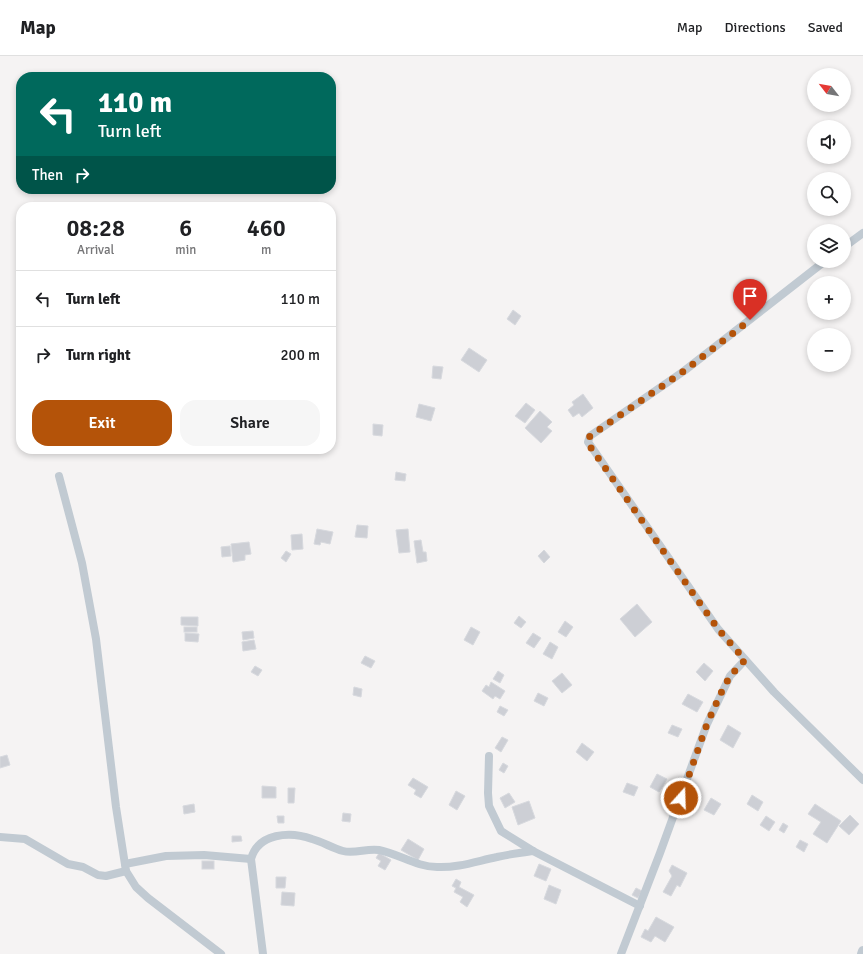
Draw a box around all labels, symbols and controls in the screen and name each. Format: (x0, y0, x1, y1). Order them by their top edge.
text: Map (20, 16, 56, 40)
text: Map (677, 19, 703, 36)
text: Directions (725, 19, 786, 36)
text: Saved (808, 19, 843, 36)
north arrow (807, 68, 851, 112)
map controls (807, 68, 851, 372)
text: 110 m (98, 86, 172, 120)
icon: left (32, 88, 84, 140)
text: Turn left (98, 120, 161, 142)
button: sound (807, 120, 851, 164)
icon: right (71, 164, 93, 186)
text: Then (32, 166, 63, 184)
button: search (807, 172, 851, 216)
text: 08:28 (66, 213, 125, 243)
text: 6 (179, 213, 192, 243)
text: 460 (247, 213, 286, 243)
button: layers (807, 224, 851, 268)
text: Arrival (77, 242, 114, 258)
text: min (175, 242, 196, 258)
text: m (261, 242, 271, 258)
button: + (807, 276, 851, 320)
pin (733, 279, 767, 320)
icon: arrive (739, 285, 761, 307)
icon: left (32, 288, 54, 310)
text: Turn left (66, 290, 120, 308)
text: 110 m (280, 290, 320, 308)
button: − (807, 328, 851, 372)
icon: right (32, 344, 54, 366)
text: Turn right (66, 346, 131, 364)
text: 200 m (280, 346, 320, 364)
button: Exit (32, 400, 172, 446)
button: Share (180, 400, 320, 446)
position arrow (660, 777, 702, 819)

